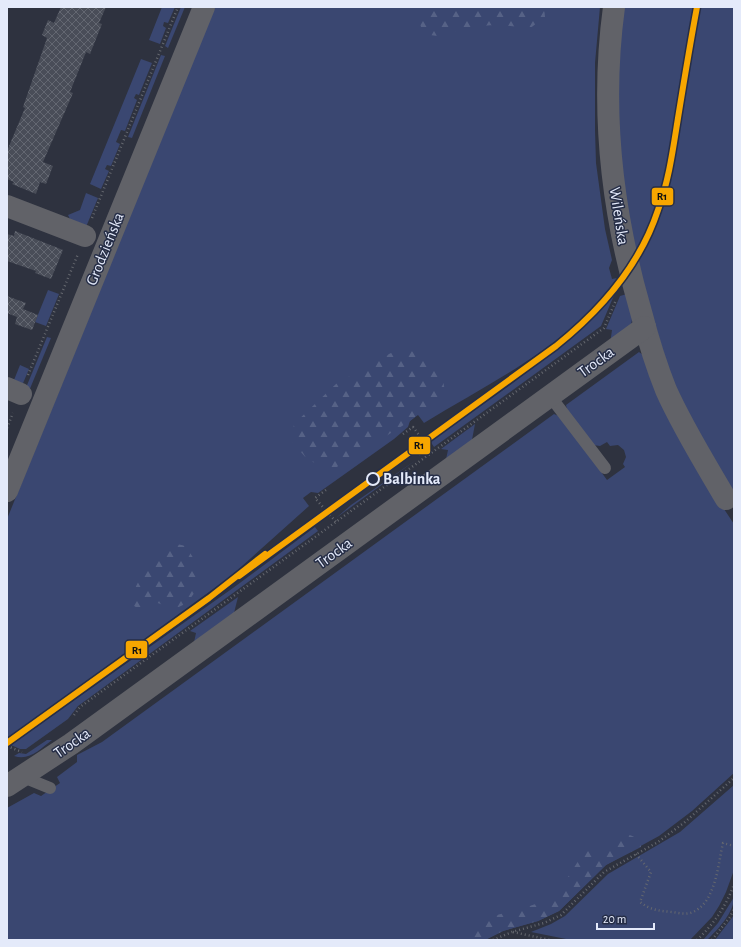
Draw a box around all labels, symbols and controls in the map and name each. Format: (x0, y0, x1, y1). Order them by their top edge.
street label: Wileńska (607, 186, 631, 246)
line badge: R1 (651, 187, 674, 206)
text: R1 (657, 191, 667, 202)
street label: Grodzieńska (83, 210, 127, 288)
street label: Trocka (575, 344, 617, 380)
line badge: R1 (408, 436, 431, 455)
text: R1 (414, 440, 424, 451)
place label: Balbinka (383, 471, 441, 487)
marker: Balbinka (366, 472, 380, 486)
street label: Trocka (313, 535, 355, 571)
line badge: R1 (125, 640, 148, 659)
text: R1 (132, 645, 142, 656)
street label: Trocka (51, 725, 93, 761)
scale bar (597, 905, 654, 931)
text: 20 m (603, 913, 626, 925)

